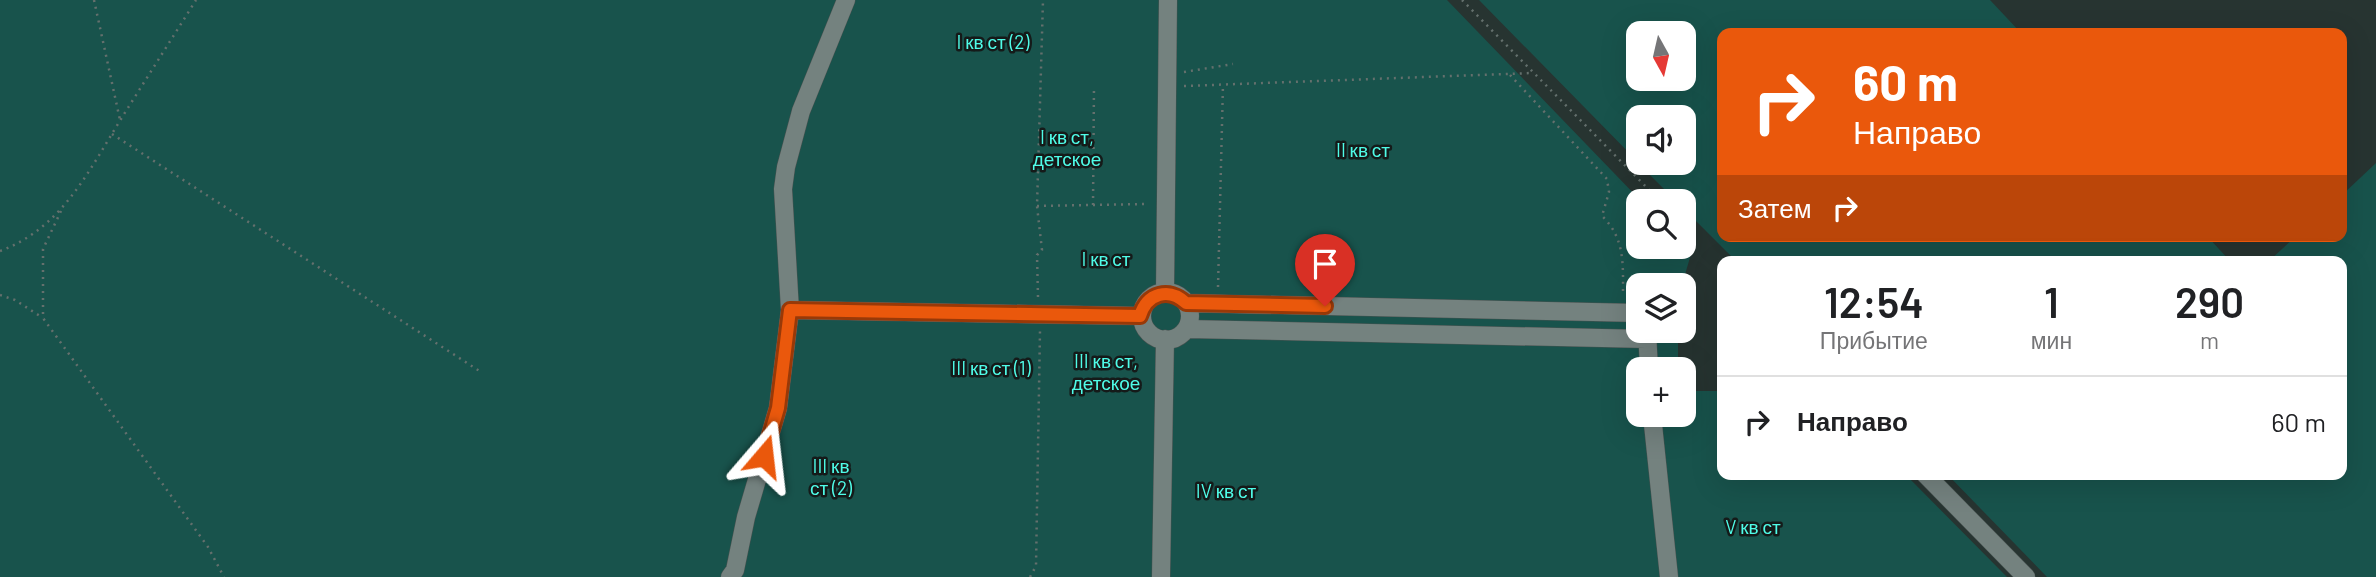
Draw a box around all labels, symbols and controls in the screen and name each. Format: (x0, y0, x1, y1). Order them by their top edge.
north arrow (1626, 21, 1696, 91)
map controls (1626, 21, 1696, 427)
park label: I кв ст (2) (956, 30, 1031, 53)
text: 60 m (1853, 52, 1958, 111)
icon: right (1738, 56, 1829, 147)
button: sound (1626, 105, 1696, 175)
text: Направо (1853, 112, 1981, 150)
park label: I кв ст, детское (1033, 125, 1101, 170)
park label: II кв ст (1336, 138, 1390, 161)
button: search (1626, 189, 1696, 259)
icon: right (1826, 189, 1864, 227)
text: Затем (1738, 192, 1812, 223)
pin (1295, 234, 1355, 306)
icon: arrive (1306, 245, 1344, 283)
park label: I кв ст (1081, 247, 1131, 270)
button: layers (1626, 273, 1696, 343)
text: 12:54 (1824, 276, 1924, 326)
text: 1 (2044, 276, 2059, 326)
text: 290 (2175, 276, 2244, 326)
text: Прибытие (1820, 326, 1928, 354)
text: мин (2031, 326, 2072, 354)
text: m (2200, 326, 2219, 354)
park label: III кв ст, детское (1072, 349, 1140, 394)
park label: III кв ст (1) (951, 356, 1032, 379)
button: + (1626, 357, 1696, 427)
icon: right (1738, 403, 1776, 441)
text: Направо (1797, 405, 1908, 436)
text: 60 m (2271, 406, 2326, 437)
position arrow (727, 419, 801, 493)
park label: III кв ст (2) (810, 454, 853, 499)
park label: IV кв ст (1196, 479, 1256, 502)
park label: V кв ст (1725, 515, 1781, 538)

